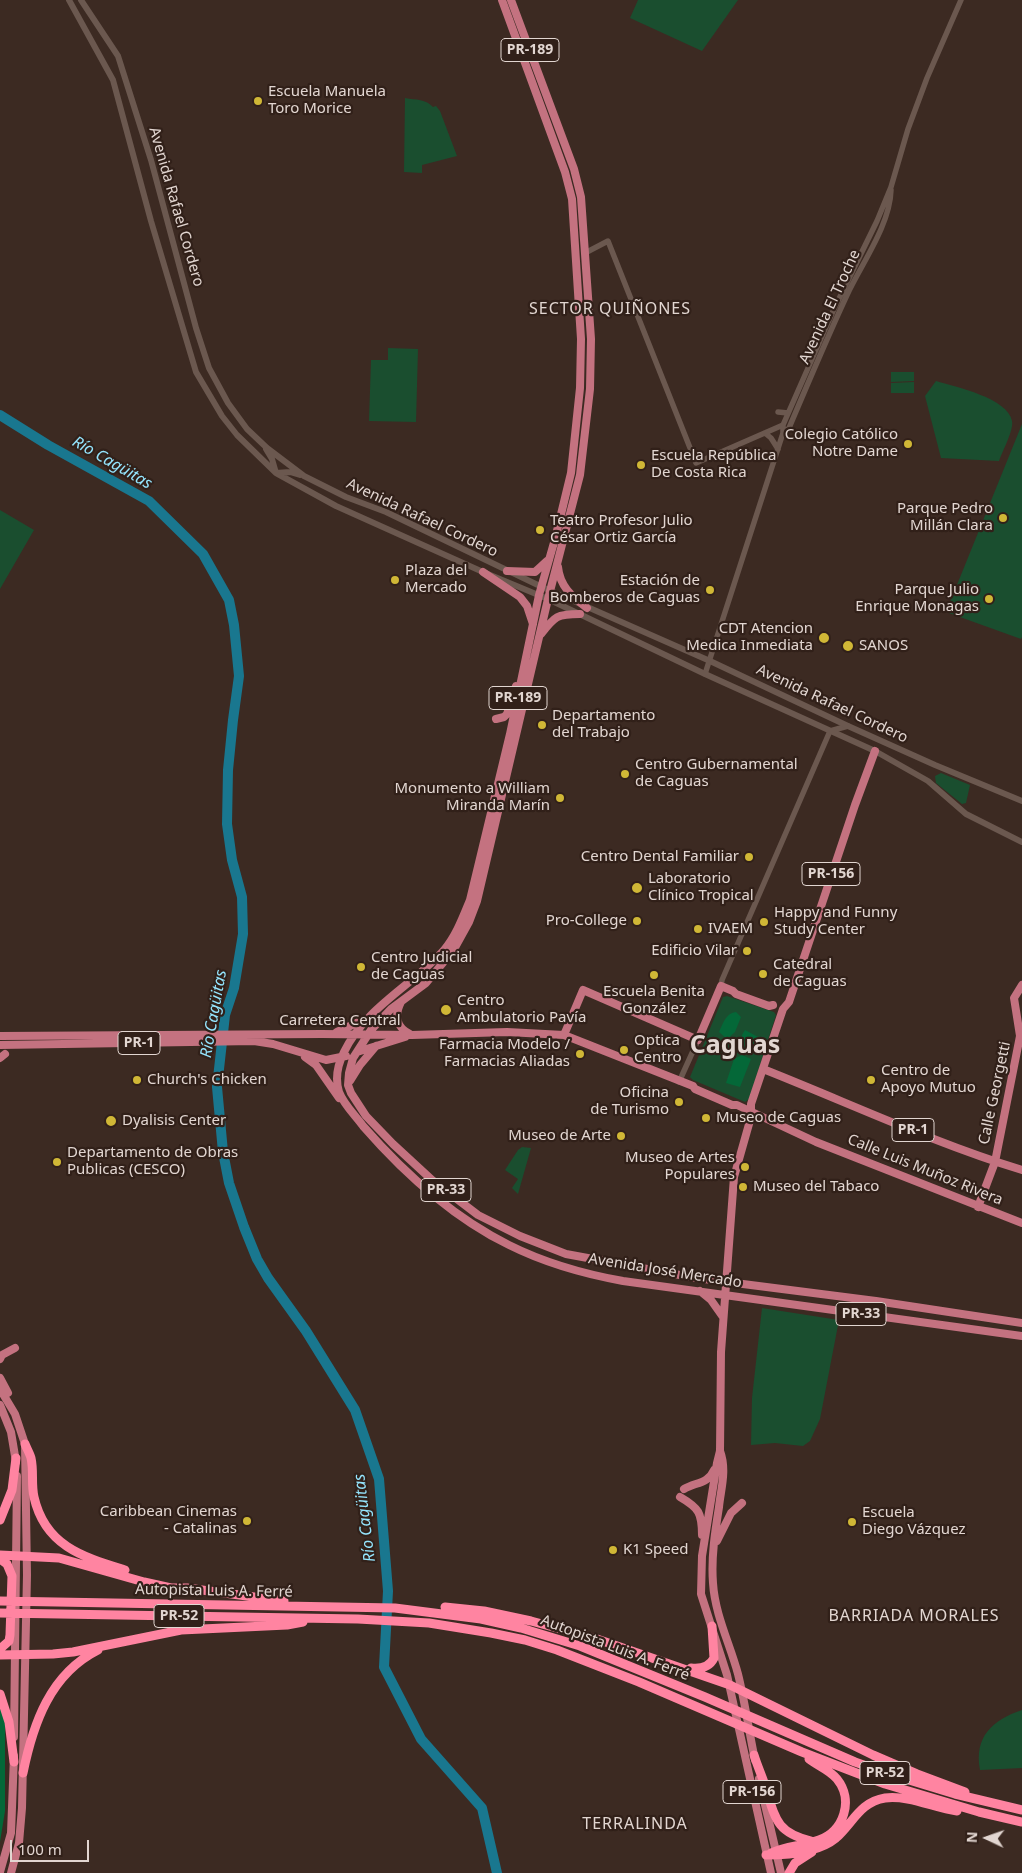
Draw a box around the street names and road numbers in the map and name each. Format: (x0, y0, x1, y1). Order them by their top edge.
road number: PR-189 (501, 38, 559, 62)
street label: Avenida Rafael Cordero (145, 125, 207, 289)
street label: Avenida El Troche (796, 247, 864, 367)
street label: Avenida Rafael Cordero (343, 475, 501, 561)
street label: Avenida Rafael Cordero (753, 661, 911, 747)
road number: PR-189 (489, 686, 547, 710)
road number: PR-156 (802, 862, 860, 886)
street label: Carretera Central (279, 1012, 401, 1030)
road number: PR-1 (118, 1032, 160, 1054)
street label: Calle Georgetti (975, 1040, 1015, 1146)
road number: PR-1 (892, 1118, 934, 1142)
street label: Calle Luis Muñoz Rivera (845, 1131, 1005, 1209)
road number: PR-33 (421, 1178, 471, 1202)
street label: Avenida José Mercado (587, 1250, 743, 1292)
road number: PR-33 (836, 1302, 886, 1326)
street label: Autopista Luis A. Ferré (135, 1581, 293, 1601)
road number: PR-52 (154, 1604, 204, 1628)
street label: Autopista Luis A. Ferré (538, 1611, 692, 1685)
road number: PR-52 (860, 1762, 910, 1785)
road number: PR-156 (723, 1780, 781, 1804)

